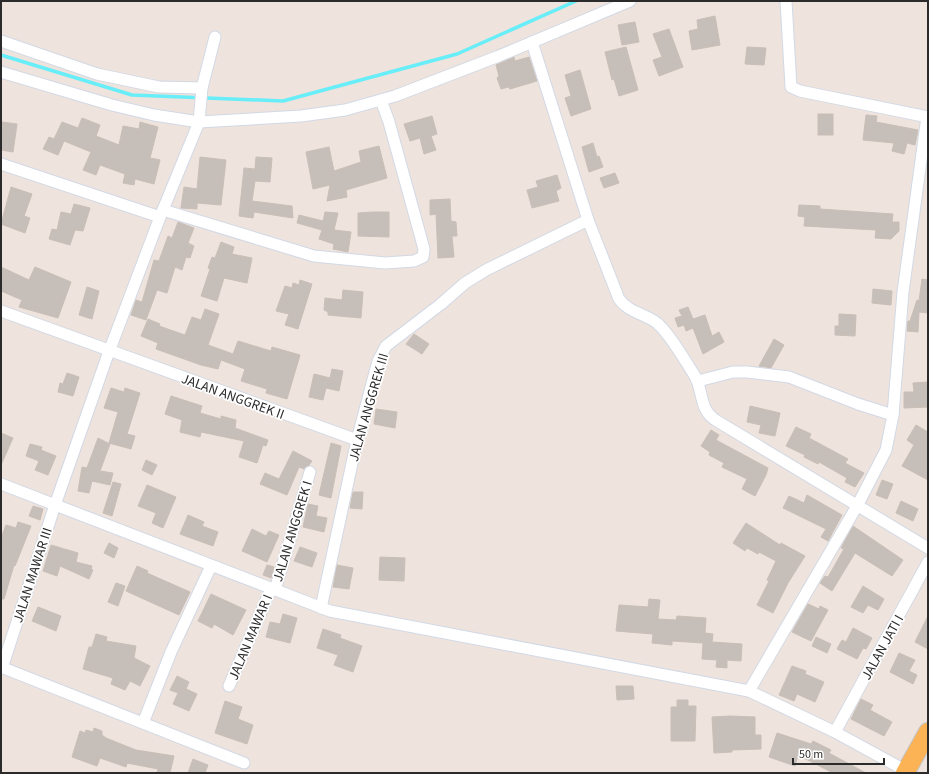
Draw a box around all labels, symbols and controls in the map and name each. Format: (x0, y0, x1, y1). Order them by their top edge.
street label: JALAN ANGGREK III (344, 351, 394, 464)
street label: JALAN ANGGREK II (178, 369, 287, 425)
street label: JALAN ANGGREK I (268, 478, 318, 584)
street label: JALAN MAWAR III (8, 525, 58, 625)
street label: JALAN MAWAR I (224, 591, 278, 683)
street label: JALAN JATI I (857, 611, 909, 684)
scale bar (793, 740, 884, 766)
text: 50 m (799, 746, 823, 763)

